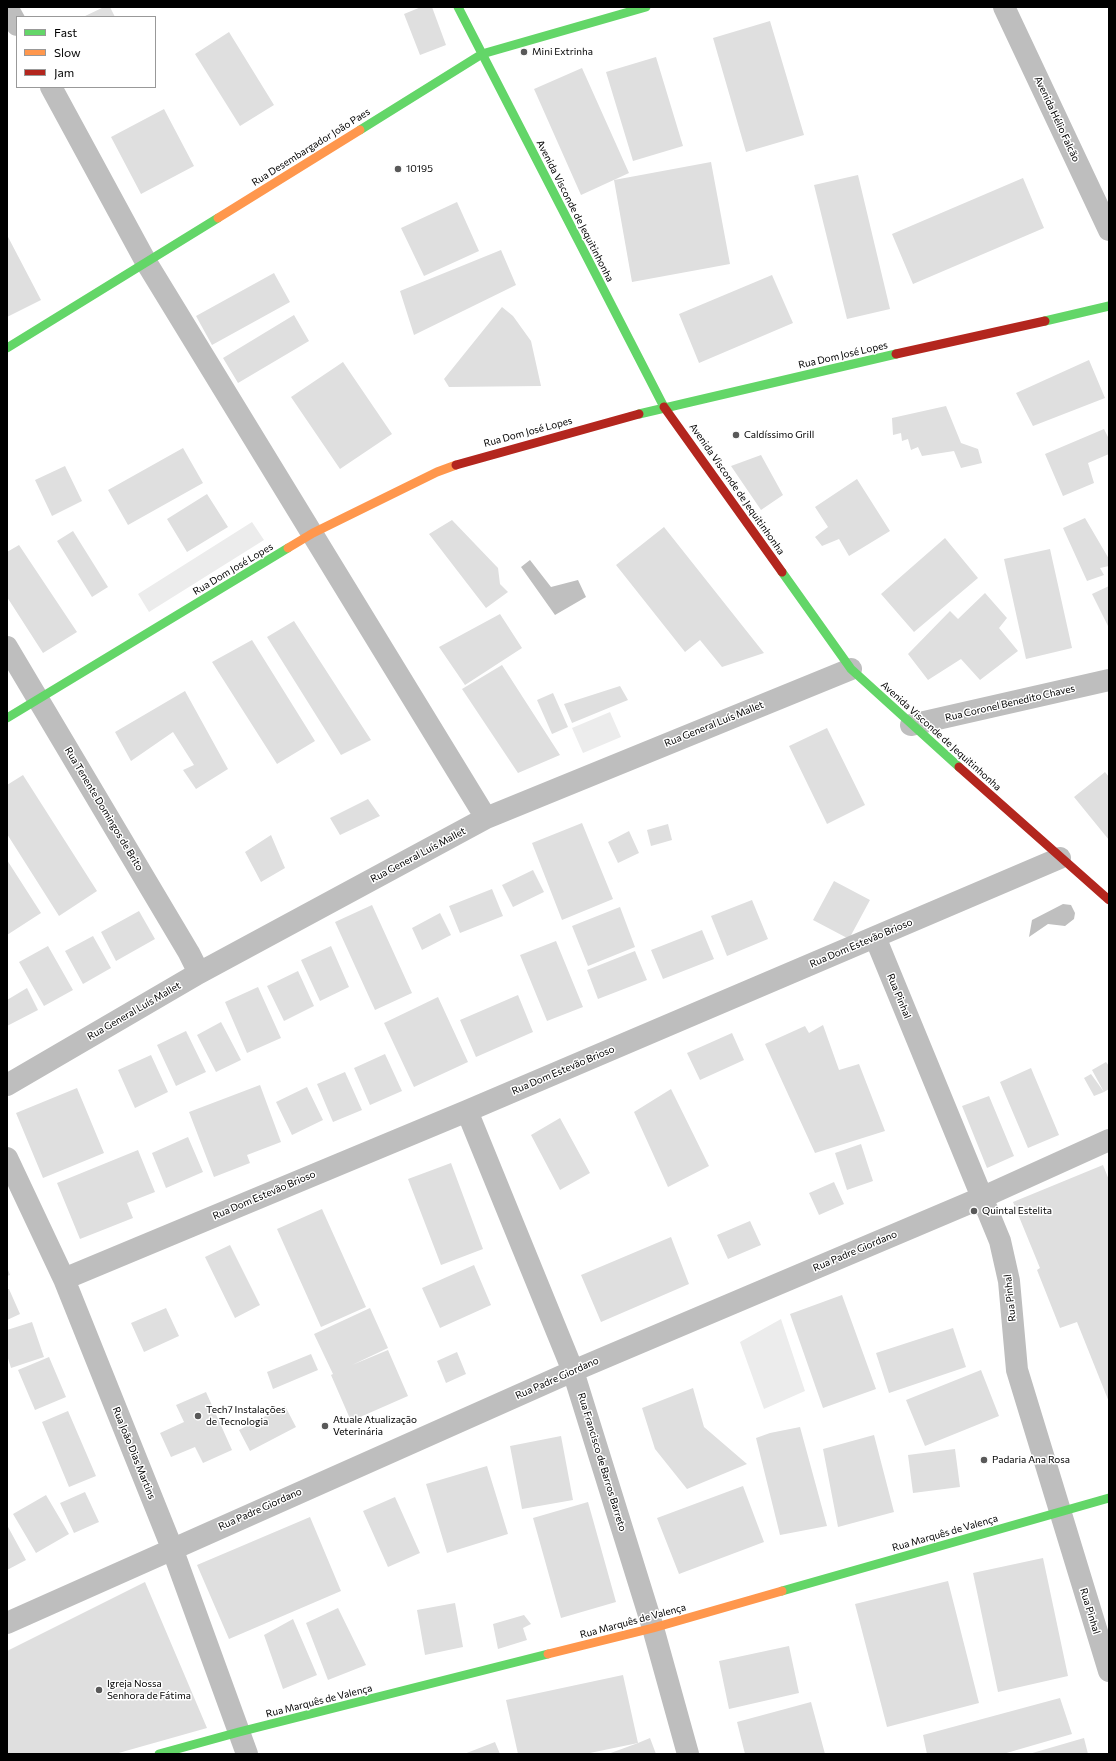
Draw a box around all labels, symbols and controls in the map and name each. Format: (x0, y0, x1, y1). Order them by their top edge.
legend (16, 16, 156, 88)
text: Fast (54, 25, 77, 39)
text: Slow (54, 45, 81, 59)
place label: Mini Extrinha (532, 46, 593, 58)
marker: Mini Extrinha (519, 47, 529, 57)
text: Jam (54, 65, 74, 79)
street label: Avenida Hélio Falcão (1032, 74, 1082, 164)
street label: Rua Desembargador João Paes (250, 106, 372, 188)
street label: Avenida Visconde de Jequitinhonha (534, 138, 616, 284)
place label: 10195 (406, 163, 433, 175)
marker: 10195 (393, 164, 403, 174)
street label: Rua Dom José Lopes (797, 339, 889, 371)
street label: Rua Dom José Lopes (482, 414, 574, 450)
street label: Avenida Visconde de Jequitinhonha (687, 421, 787, 557)
place label: Caldíssimo Grill (744, 429, 814, 441)
marker: Caldíssimo Grill (731, 430, 741, 440)
street label: Rua Dom José Lopes (191, 540, 275, 598)
street label: Avenida Visconde de Jequitinhonha (878, 679, 1004, 793)
street label: Rua Coronel Benedito Chaves (944, 682, 1076, 724)
street label: Rua General Luís Mallet (663, 699, 765, 749)
street label: Rua Tenente Domingos de Brito (62, 745, 146, 873)
street label: Rua General Luís Mallet (368, 825, 468, 885)
street label: Rua Dom Estevão Brioso (808, 916, 914, 970)
street label: Rua Pinhal (885, 972, 913, 1020)
street label: Rua General Luís Mallet (85, 979, 183, 1043)
street label: Rua Dom Estevão Brioso (510, 1043, 616, 1097)
street label: Rua Dom Estevão Brioso (211, 1168, 317, 1222)
place label: Quintal Estelita (982, 1205, 1052, 1217)
marker: Quintal Estelita (969, 1206, 979, 1216)
street label: Rua Padre Giordano (811, 1228, 899, 1274)
street label: Rua Pinhal (1002, 1274, 1018, 1322)
street label: Rua Padre Giordano (513, 1354, 601, 1402)
street label: Rua Francisco de Barros Barreto (575, 1391, 629, 1533)
place label: Tech7 Instalações de Tecnologia (206, 1404, 286, 1428)
street label: Rua João Dias Martins (110, 1405, 158, 1501)
marker: Tech7 Instalações de Tecnologia (193, 1411, 203, 1421)
place label: Atuale Atualização Veterinária (333, 1414, 417, 1438)
marker: Atuale Atualização Veterinária (320, 1421, 330, 1431)
place label: Padaria Ana Rosa (992, 1454, 1070, 1466)
marker: Padaria Ana Rosa (979, 1455, 989, 1465)
street label: Rua Padre Giordano (216, 1485, 304, 1533)
street label: Rua Marquês de Valença (891, 1512, 999, 1554)
street label: Rua Pinhal (1077, 1587, 1103, 1635)
street label: Rua Marquês de Valença (579, 1601, 687, 1641)
place label: Igreja Nossa Senhora de Fátima (107, 1678, 191, 1702)
street label: Rua Marquês de Valença (265, 1682, 373, 1720)
marker: Igreja Nossa Senhora de Fátima (94, 1685, 104, 1695)

